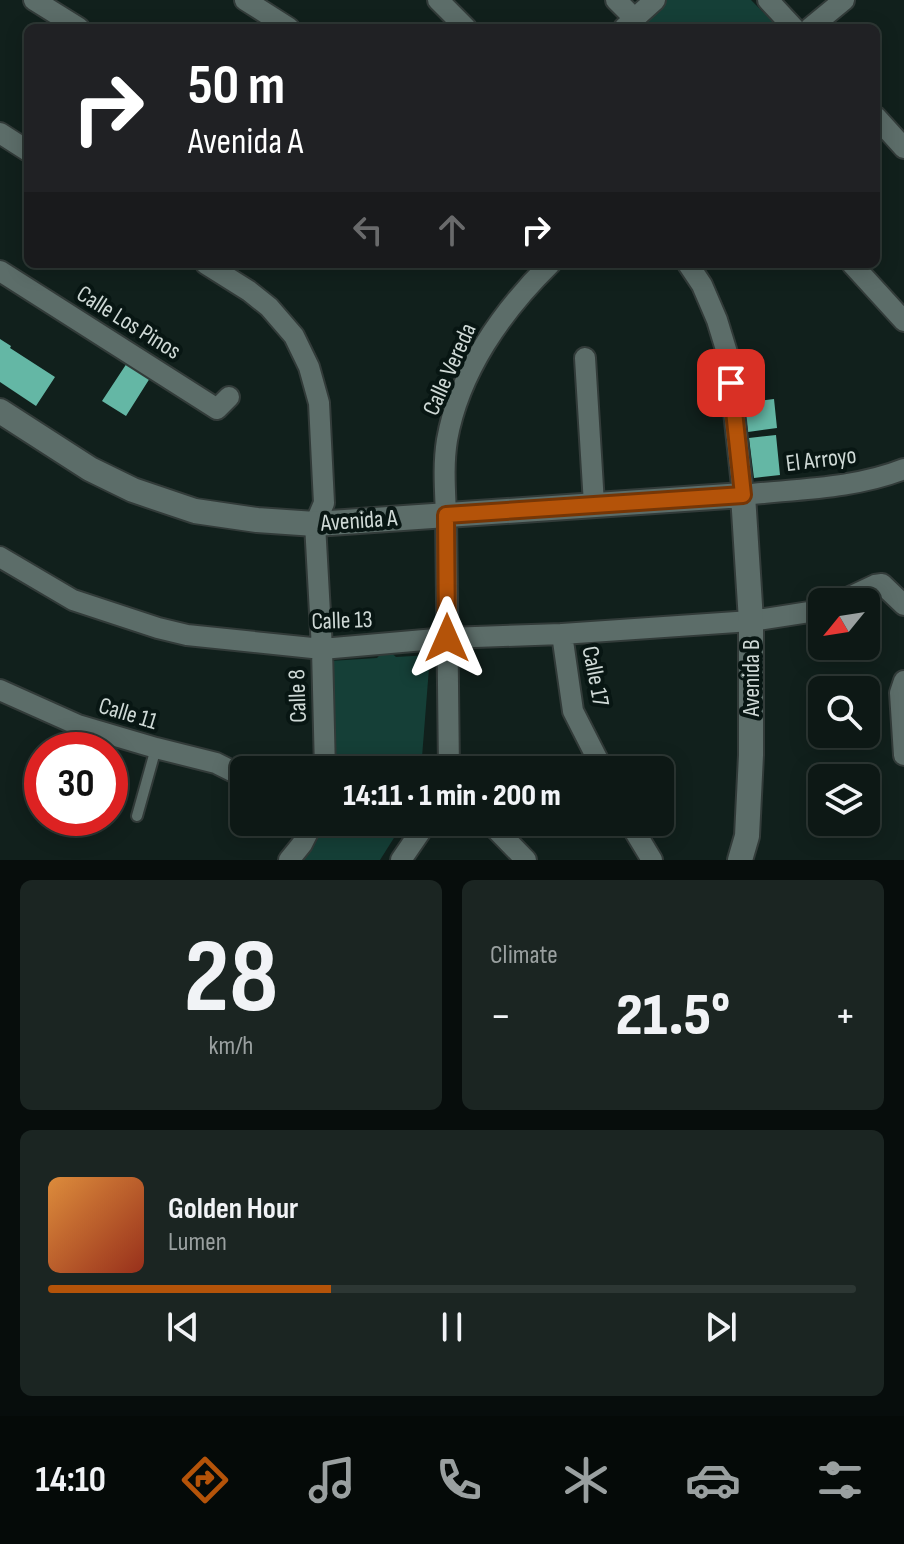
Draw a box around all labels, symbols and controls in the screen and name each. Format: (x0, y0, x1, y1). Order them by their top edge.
text: 50 m (188, 53, 285, 120)
icon: right (56, 56, 160, 160)
text: Avenida A (188, 121, 303, 164)
icon: left (346, 208, 390, 252)
icon: ahead (430, 208, 474, 252)
icon: right (514, 208, 558, 252)
street label: Calle Los Pinos (71, 279, 186, 366)
street label: Calle Vereda (416, 319, 483, 420)
pin (697, 349, 765, 417)
icon: arrive (709, 361, 753, 405)
street label: El Arroyo (784, 441, 858, 478)
street label: Avenida A (319, 503, 399, 538)
north arrow (808, 588, 880, 660)
map controls (808, 588, 880, 836)
position arrow (405, 596, 489, 680)
street label: Calle 13 (311, 605, 373, 636)
street label: Avenida B (737, 639, 766, 718)
street label: Calle 17 (575, 643, 616, 709)
street label: Calle 8 (282, 669, 313, 723)
button: search (808, 676, 880, 748)
street label: Calle 11 (95, 691, 161, 736)
speed limit sign: 30 (24, 732, 128, 836)
button: layers (808, 764, 880, 836)
text: 14:11 · 1 min · 200 m (343, 778, 561, 814)
text: 28 (184, 916, 278, 1041)
text: Climate (490, 940, 558, 971)
text: 21.5° (616, 980, 730, 1052)
text: − (490, 990, 512, 1043)
text: + (834, 990, 856, 1043)
text: km/h (209, 1031, 253, 1062)
text: Golden Hour (168, 1191, 298, 1227)
text: Lumen (168, 1227, 227, 1258)
icon: previous (161, 1305, 205, 1349)
icon: pause (430, 1305, 474, 1349)
icon: next (699, 1305, 743, 1349)
icon: directions (177, 1452, 233, 1508)
icon: music (304, 1452, 360, 1508)
icon: phone (431, 1452, 487, 1508)
icon: climate (558, 1452, 614, 1508)
icon: car (685, 1452, 741, 1508)
icon: filters (812, 1452, 868, 1508)
text: 14:10 (36, 1459, 106, 1502)

